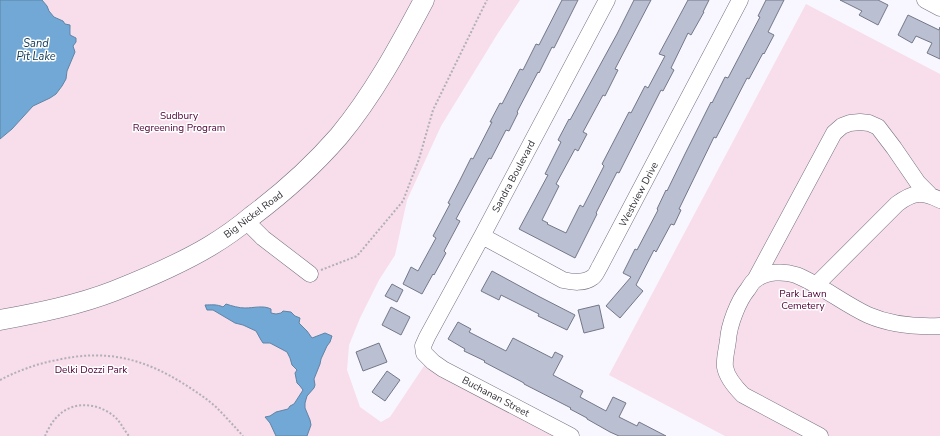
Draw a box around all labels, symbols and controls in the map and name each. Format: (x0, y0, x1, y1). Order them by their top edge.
water label: Sand Pit Lake (16, 36, 56, 64)
park label: Sudbury Regreening Program (133, 109, 225, 135)
street label: Sandra Boulevard (489, 138, 539, 215)
street label: Westview Drive (616, 160, 662, 229)
street label: Big Nickel Road (221, 188, 286, 242)
park label: Park Lawn Cemetery (779, 287, 827, 313)
park label: Delki Dozzi Park (55, 363, 128, 377)
street label: Buchanan Street (459, 373, 532, 421)

